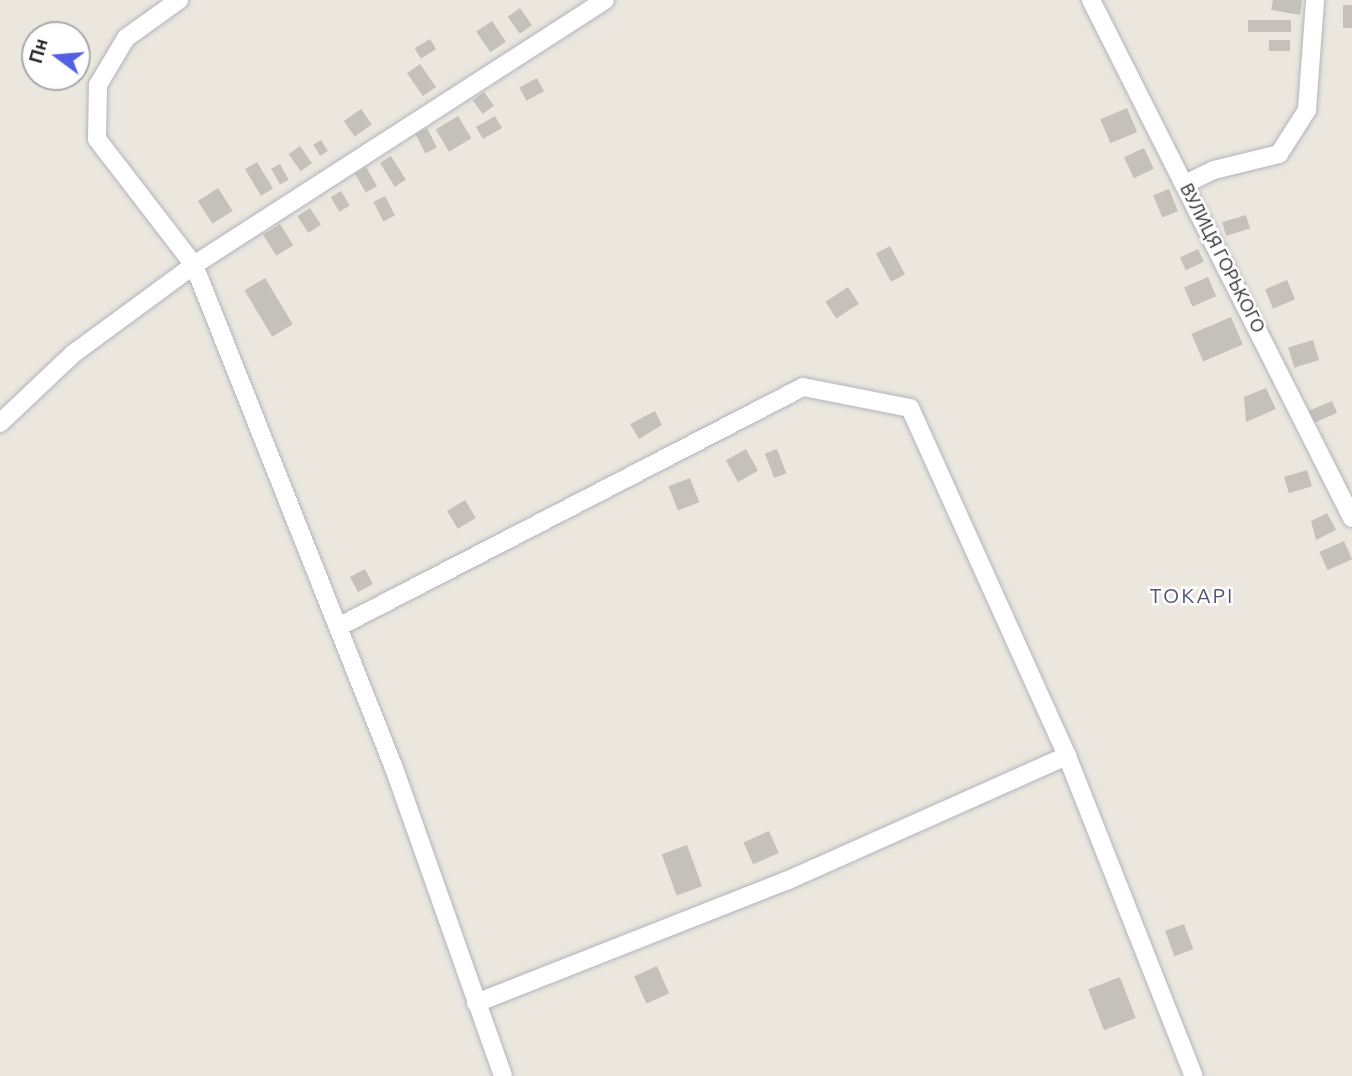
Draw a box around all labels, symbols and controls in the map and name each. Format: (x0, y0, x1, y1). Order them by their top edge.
north arrow (21, 21, 91, 91)
text: Пн (24, 36, 52, 66)
street label: ВУЛИЦЯ ГОРЬКОГО (1176, 180, 1270, 336)
district label: ТОКАРІ (1150, 582, 1234, 608)

